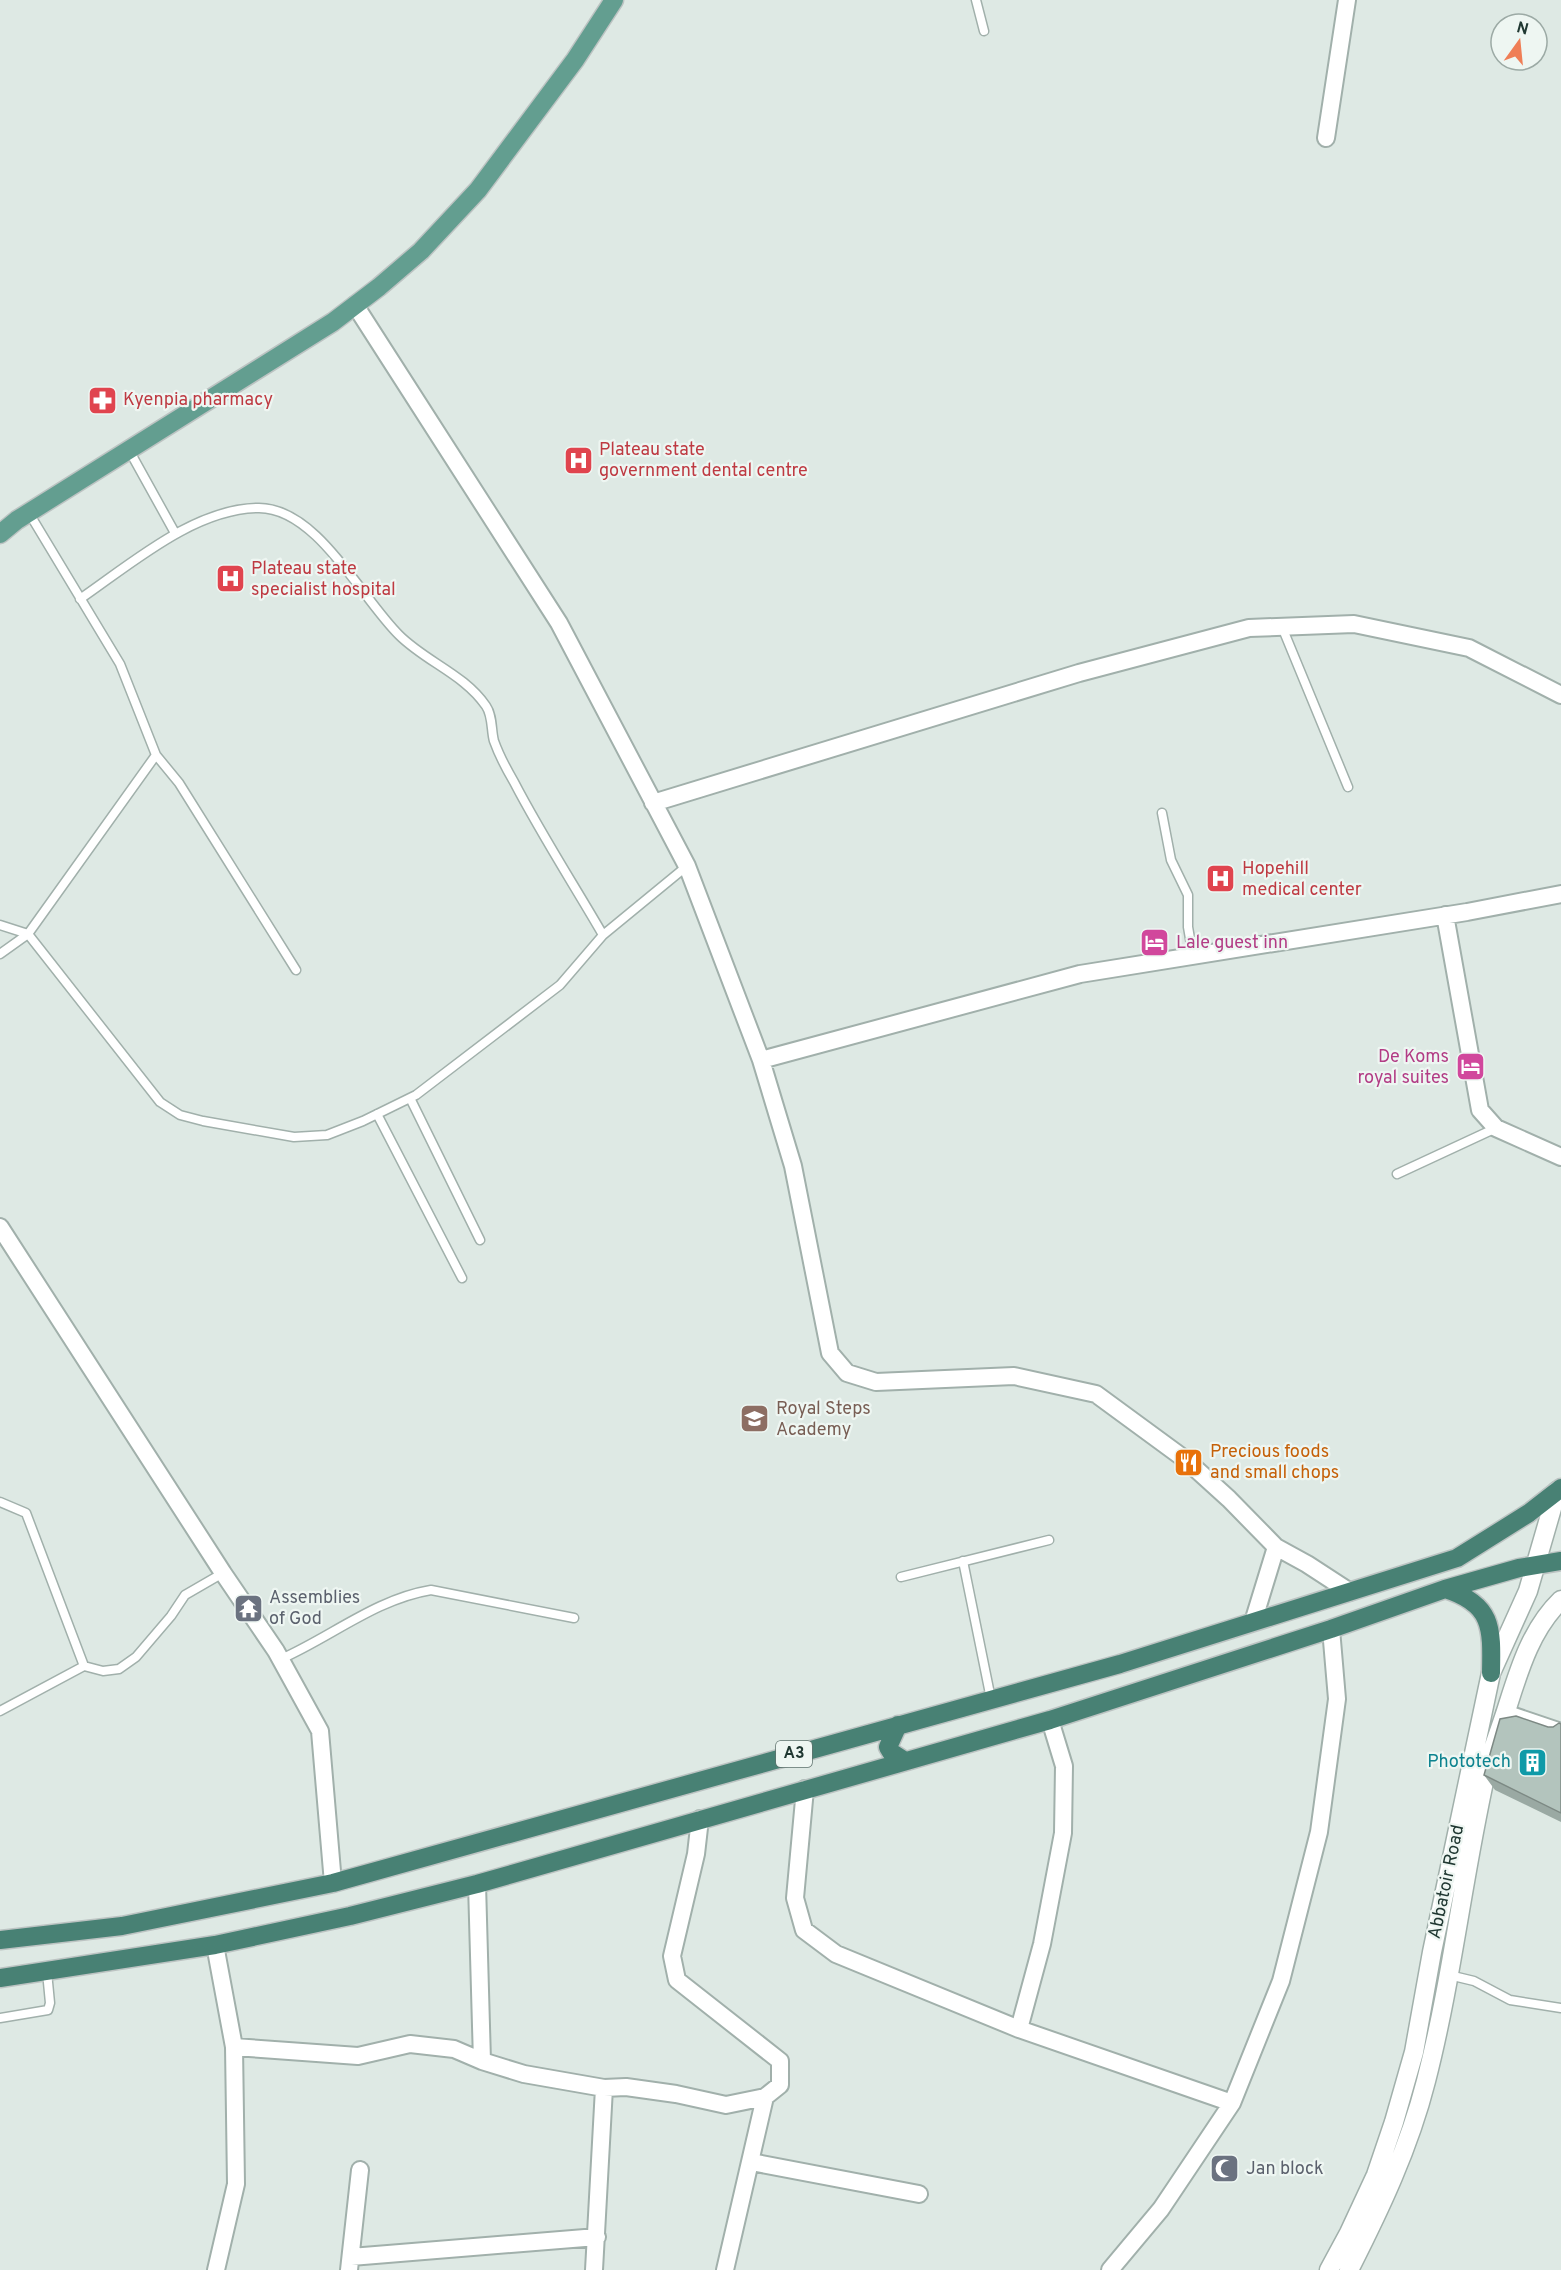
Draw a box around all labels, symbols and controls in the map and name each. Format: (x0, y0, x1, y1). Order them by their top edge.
north arrow (1489, 12, 1549, 72)
text: N (1514, 18, 1531, 41)
pharmacy icon: Kyenpia pharmacy (86, 384, 118, 416)
place label: Kyenpia pharmacy (123, 389, 273, 412)
place label: Plateau state government dental centre (599, 439, 808, 483)
hospital icon: Plateau state government dental centre (562, 444, 594, 476)
place label: Plateau state specialist hospital (251, 558, 396, 602)
hospital icon: Plateau state specialist hospital (214, 563, 246, 595)
place label: Hopehill medical center (1242, 858, 1362, 902)
hospital icon: Hopehill medical center (1205, 863, 1237, 895)
hotel icon: Lale guest inn (1139, 927, 1171, 959)
place label: Lale guest inn (1176, 932, 1288, 955)
place label: De Koms royal suites (1357, 1046, 1449, 1090)
hotel icon: De Koms royal suites (1454, 1051, 1486, 1083)
place label: Royal Steps Academy (776, 1398, 871, 1442)
school or university icon: Royal Steps Academy (739, 1403, 771, 1435)
place label: Precious foods and small chops (1210, 1441, 1339, 1485)
restaurant icon: Precious foods and small chops (1173, 1446, 1205, 1478)
place label: Assemblies of God (269, 1587, 360, 1631)
temple icon: Assemblies of God (232, 1592, 264, 1624)
road number: A3 (776, 1741, 812, 1767)
building icon: Phototech (1516, 1746, 1548, 1778)
place label: Phototech (1427, 1751, 1511, 1774)
street label: Abbatoir Road (1424, 1823, 1470, 1941)
mosque icon: Jan block (1209, 2153, 1241, 2185)
place label: Jan block (1246, 2158, 1324, 2181)

